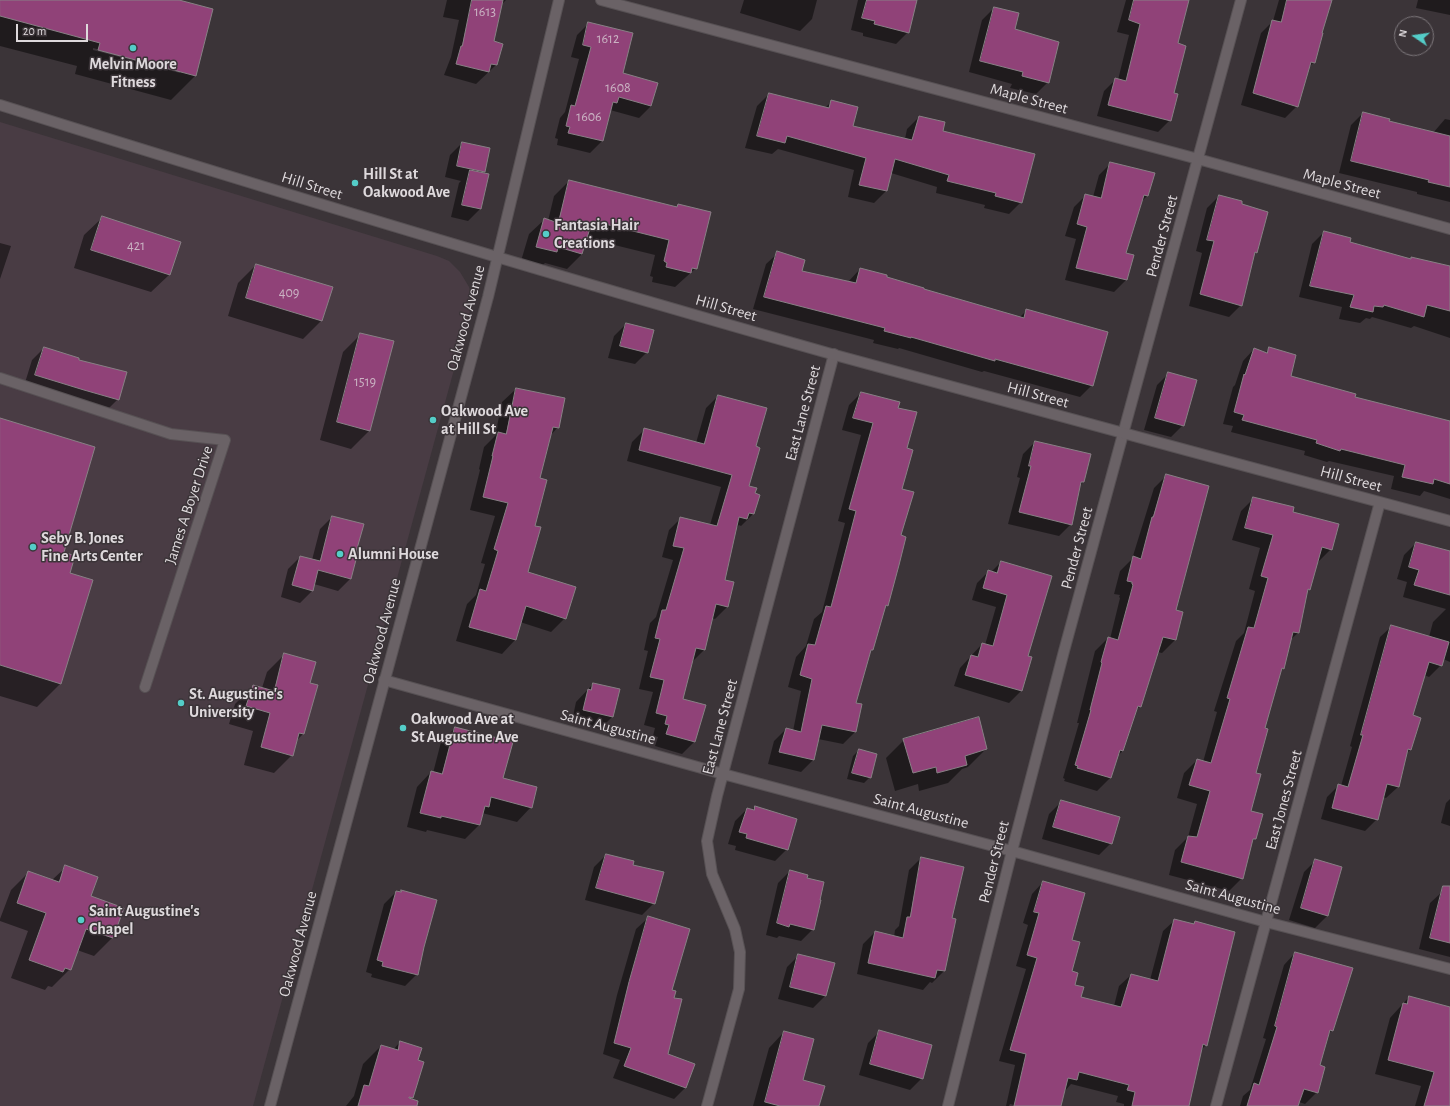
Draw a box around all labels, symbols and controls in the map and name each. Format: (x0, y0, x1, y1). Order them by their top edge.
house number: 1613 (474, 4, 496, 20)
scale bar (18, 16, 90, 42)
north arrow (1394, 16, 1434, 56)
text: 20 m (23, 25, 46, 37)
text: N (1397, 28, 1409, 38)
house number: 1612 (597, 31, 619, 47)
marker: Melvin Moore Fitness (128, 43, 138, 53)
place label: Melvin Moore Fitness (89, 54, 177, 92)
street label: Maple Street (988, 79, 1070, 119)
house number: 1608 (605, 80, 631, 96)
house number: 1606 (576, 109, 602, 125)
place label: Hill St at Oakwood Ave (363, 164, 450, 202)
street label: Maple Street (1301, 164, 1383, 204)
street label: Hill Street (279, 168, 345, 204)
marker: Hill St at Oakwood Ave (350, 178, 360, 188)
street label: Pender Street (1142, 193, 1182, 279)
place label: Fantasia Hair Creations (554, 215, 639, 253)
marker: Fantasia Hair Creations (541, 229, 551, 239)
house number: 421 (127, 238, 145, 254)
street label: Oakwood Avenue (443, 263, 489, 373)
house number: 409 (279, 285, 299, 301)
street label: Hill Street (693, 290, 759, 326)
street label: East Lane Street (781, 363, 825, 463)
house number: 1519 (354, 374, 376, 390)
street label: Hill Street (1005, 378, 1071, 412)
place label: Oakwood Ave at Hill St (441, 401, 528, 439)
marker: Oakwood Ave at Hill St (428, 415, 438, 425)
street label: James A Boyer Drive (161, 443, 217, 567)
street label: Hill Street (1318, 462, 1384, 496)
street label: Pender Street (1057, 505, 1097, 591)
place label: Seby B. Jones Fine Arts Center (41, 528, 142, 566)
marker: Seby B. Jones Fine Arts Center (28, 542, 38, 552)
place label: Alumni House (348, 544, 439, 564)
marker: Alumni House (335, 549, 345, 559)
street label: Oakwood Avenue (359, 576, 405, 686)
street label: East Lane Street (698, 677, 742, 777)
place label: St. Augustine's University (189, 684, 283, 722)
marker: St. Augustine's University (176, 698, 186, 708)
street label: Saint Augustine (558, 705, 658, 749)
place label: Oakwood Ave at St Augustine Ave (411, 709, 519, 747)
marker: Oakwood Ave at St Augustine Ave (398, 723, 408, 733)
street label: East Jones Street (1261, 748, 1307, 852)
street label: Saint Augustine (871, 789, 971, 833)
street label: Pender Street (974, 819, 1014, 905)
street label: Saint Augustine (1183, 875, 1283, 919)
street label: Oakwood Avenue (275, 889, 321, 999)
place label: Saint Augustine's Chapel (89, 901, 200, 939)
marker: Saint Augustine's Chapel (76, 915, 86, 925)

